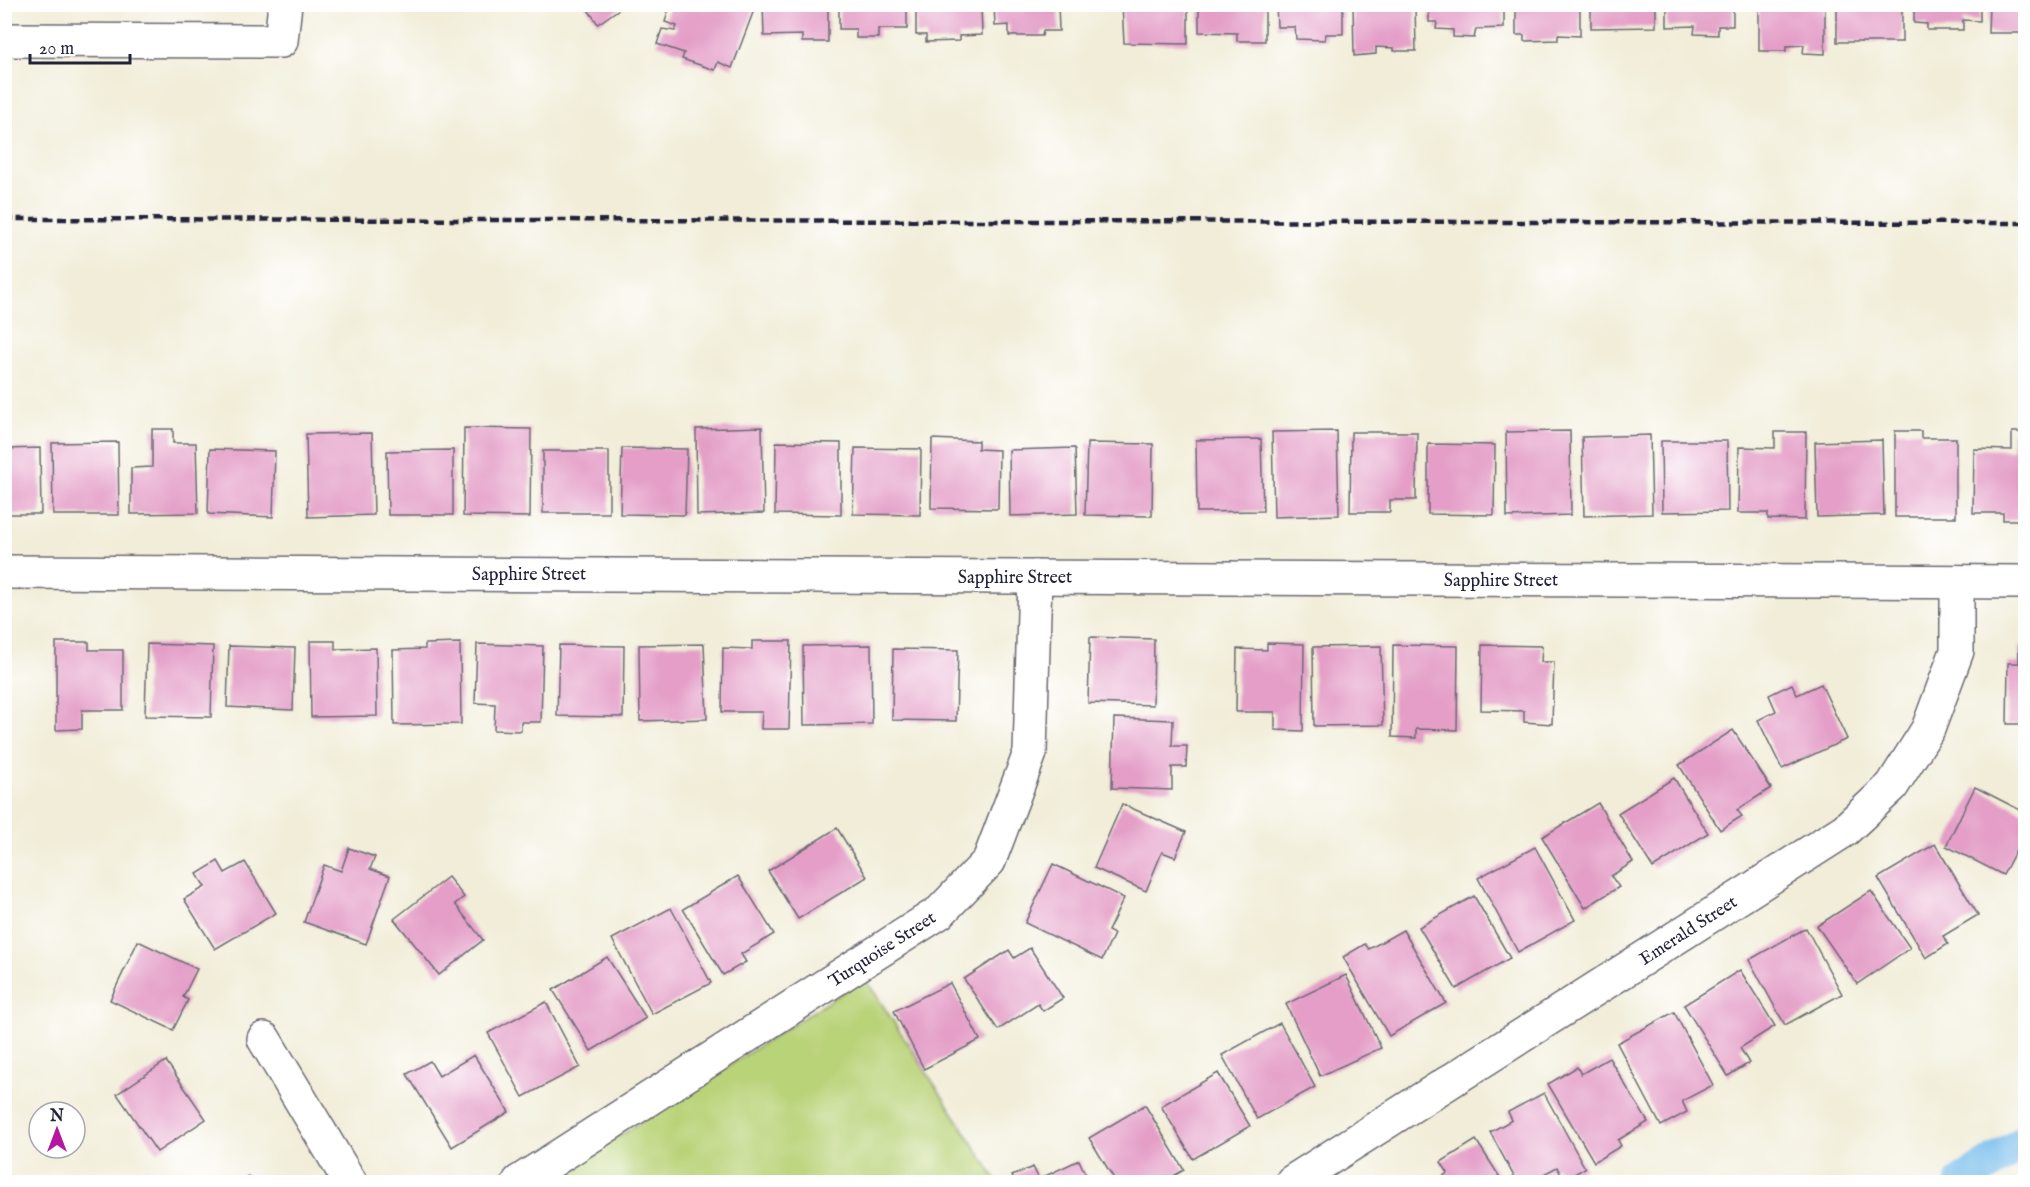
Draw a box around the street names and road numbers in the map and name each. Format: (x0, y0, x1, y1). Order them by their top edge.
street label: Sapphire Street (472, 564, 586, 587)
street label: Sapphire Street (958, 567, 1072, 590)
street label: Sapphire Street (1444, 570, 1558, 593)
street label: Emerald Street (1636, 891, 1742, 971)
street label: Turquoise Street (825, 907, 941, 993)

